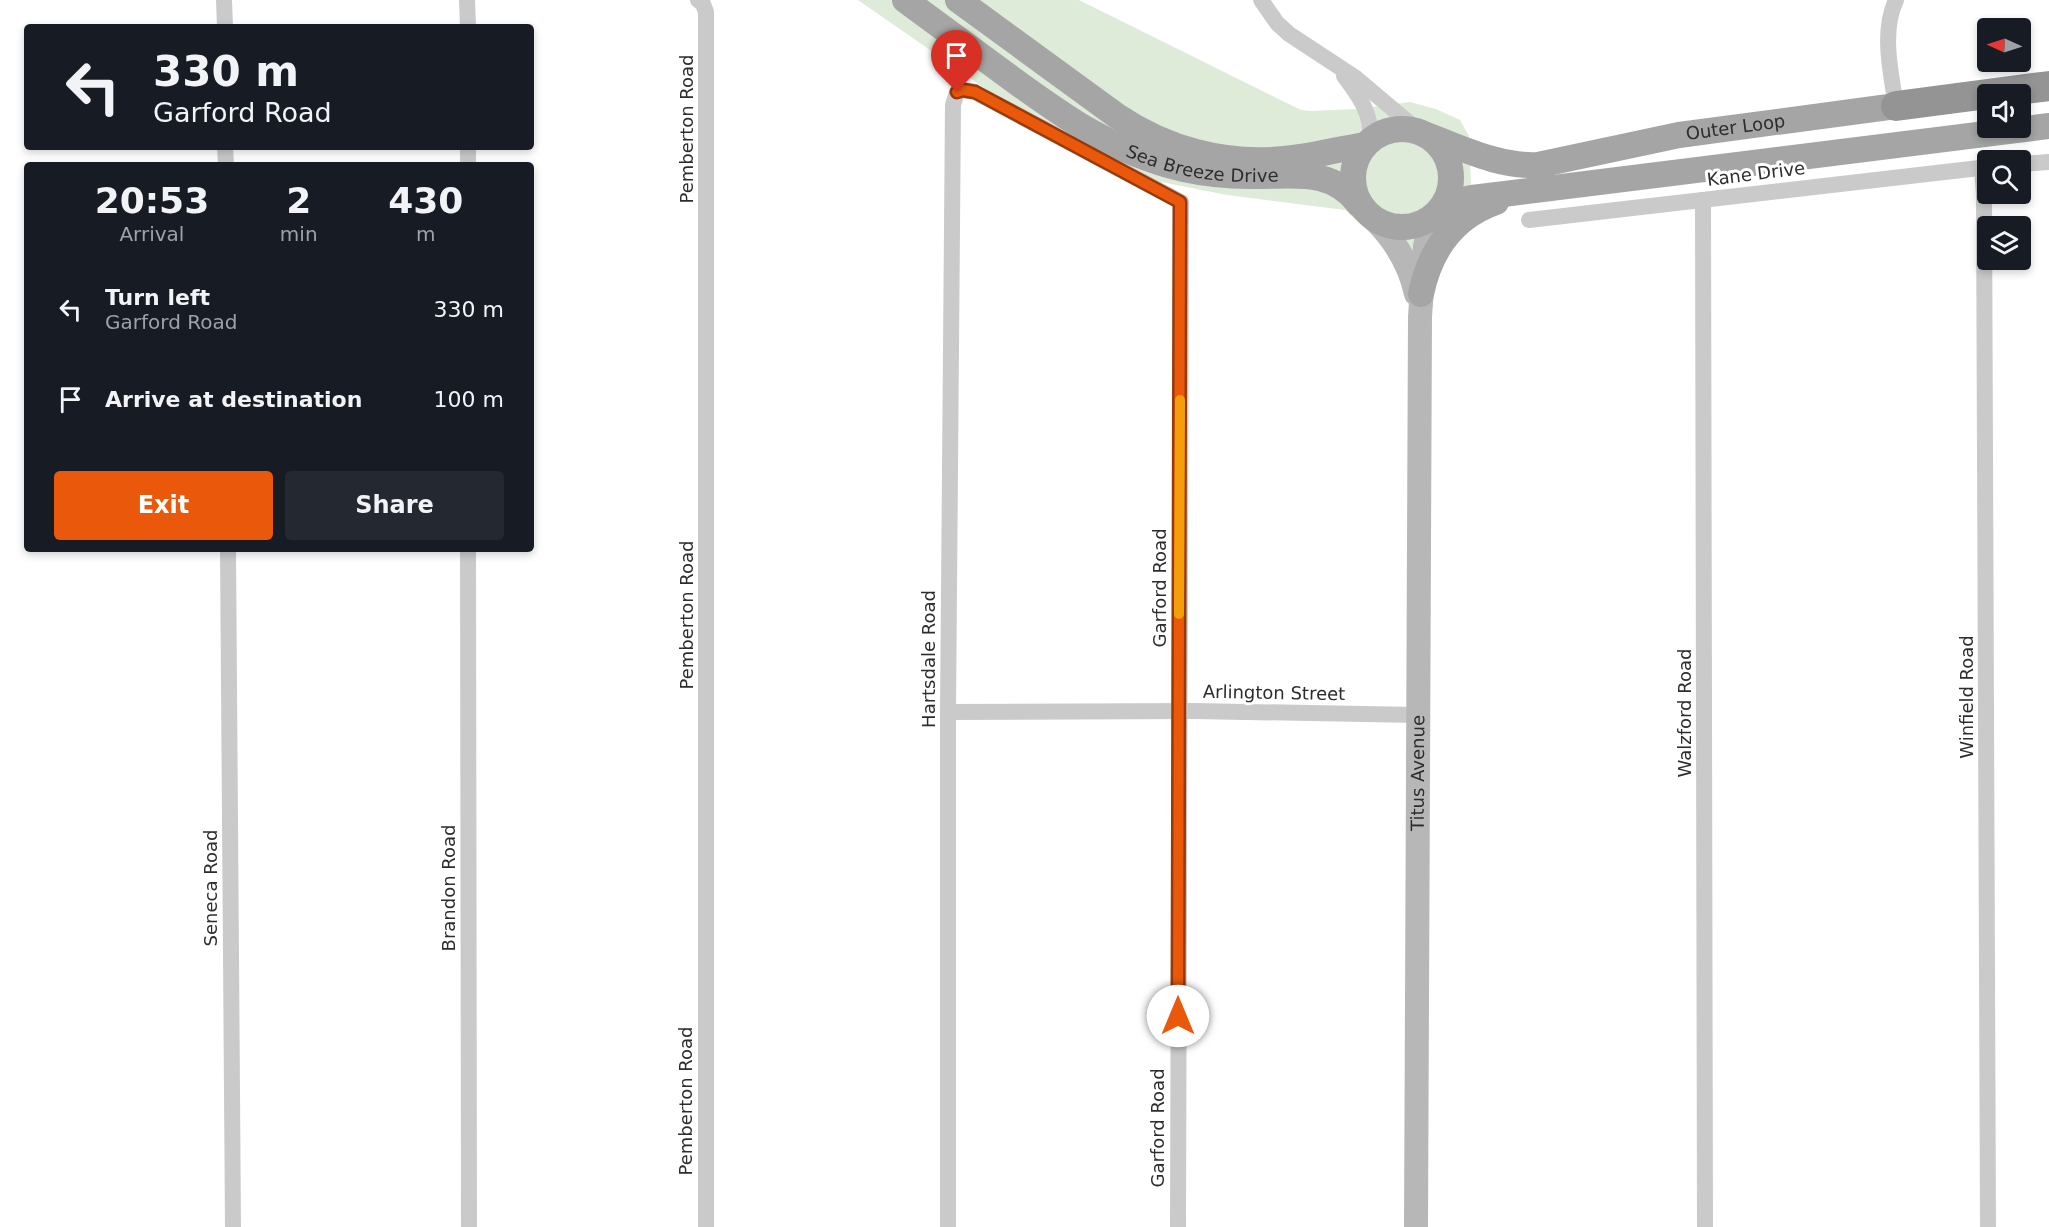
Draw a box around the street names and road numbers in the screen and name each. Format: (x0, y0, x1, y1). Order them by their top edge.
street label: Pemberton Road (676, 54, 697, 204)
street label: Outer Loop (1684, 110, 1786, 144)
street label: Sea Breeze Drive (1123, 140, 1279, 186)
street label: Kane Drive (1706, 157, 1806, 190)
street label: Garford Road (1149, 528, 1170, 648)
street label: Pemberton Road (676, 540, 697, 690)
street label: Hartsdale Road (918, 590, 939, 728)
street label: Winfield Road (1956, 635, 1977, 759)
street label: Walzford Road (1674, 649, 1695, 777)
street label: Arlington Street (1203, 681, 1345, 704)
street label: Titus Avenue (1407, 715, 1428, 832)
street label: Brandon Road (438, 825, 459, 951)
street label: Seneca Road (200, 830, 221, 946)
street label: Pemberton Road (675, 1026, 696, 1176)
street label: Garford Road (1147, 1068, 1168, 1188)

